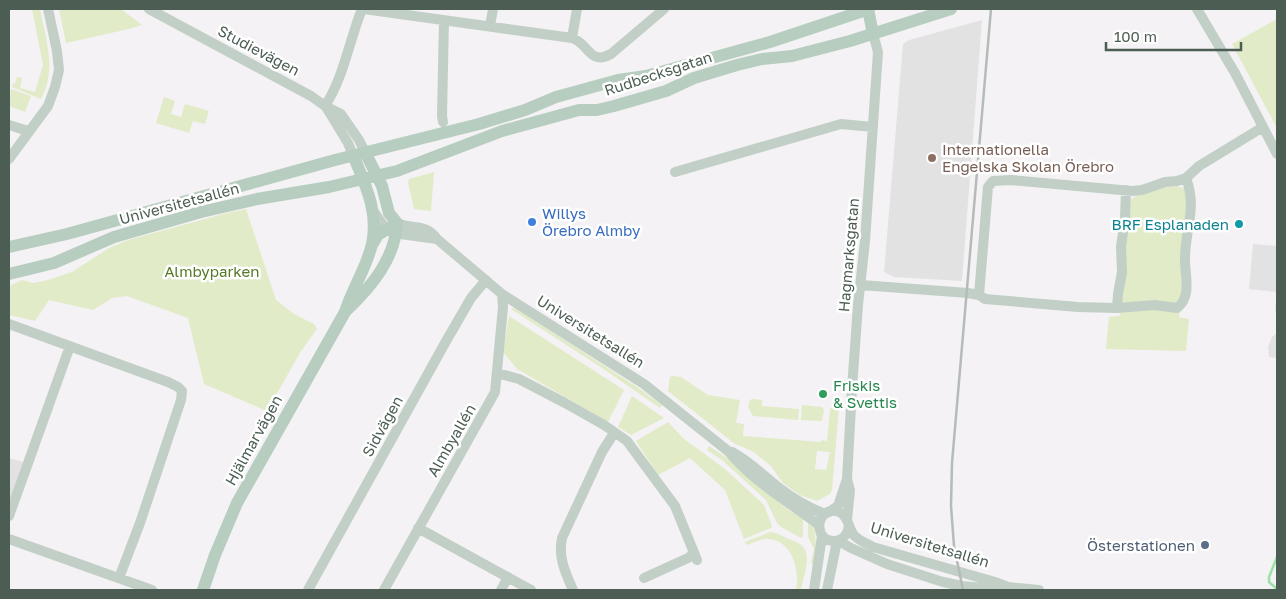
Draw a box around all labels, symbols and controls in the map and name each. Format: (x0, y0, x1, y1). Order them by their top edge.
scale bar (1106, 20, 1241, 52)
street label: Studievägen (215, 21, 303, 79)
text: 100 m (1114, 27, 1157, 45)
street label: Rudbecksgatan (602, 47, 714, 99)
place label: Internationella Engelska Skolan Örebro (942, 140, 1114, 175)
marker: Internationella Engelska Skolan Örebro (926, 152, 938, 164)
street label: Universitetsallén (117, 178, 241, 228)
street label: Hagmarksgatan (834, 197, 862, 313)
place label: Willys Örebro Almby (542, 204, 641, 239)
place label: BRF Esplanaden (1112, 215, 1229, 233)
marker: Willys Örebro Almby (526, 216, 538, 228)
marker: BRF Esplanaden (1233, 218, 1245, 230)
park label: Almbyparken (165, 262, 259, 280)
street label: Universitetsallén (534, 291, 648, 371)
place label: Friskis & Svettis (833, 376, 897, 411)
marker: Friskis & Svettis (817, 388, 829, 400)
street label: Hjälmarvägen (221, 392, 285, 488)
street label: Sidvägen (358, 393, 406, 459)
street label: Almbyallén (423, 401, 479, 479)
street label: Universitetsallén (868, 517, 992, 571)
place label: Österstationen (1087, 536, 1195, 554)
marker: Österstationen (1199, 539, 1211, 551)

